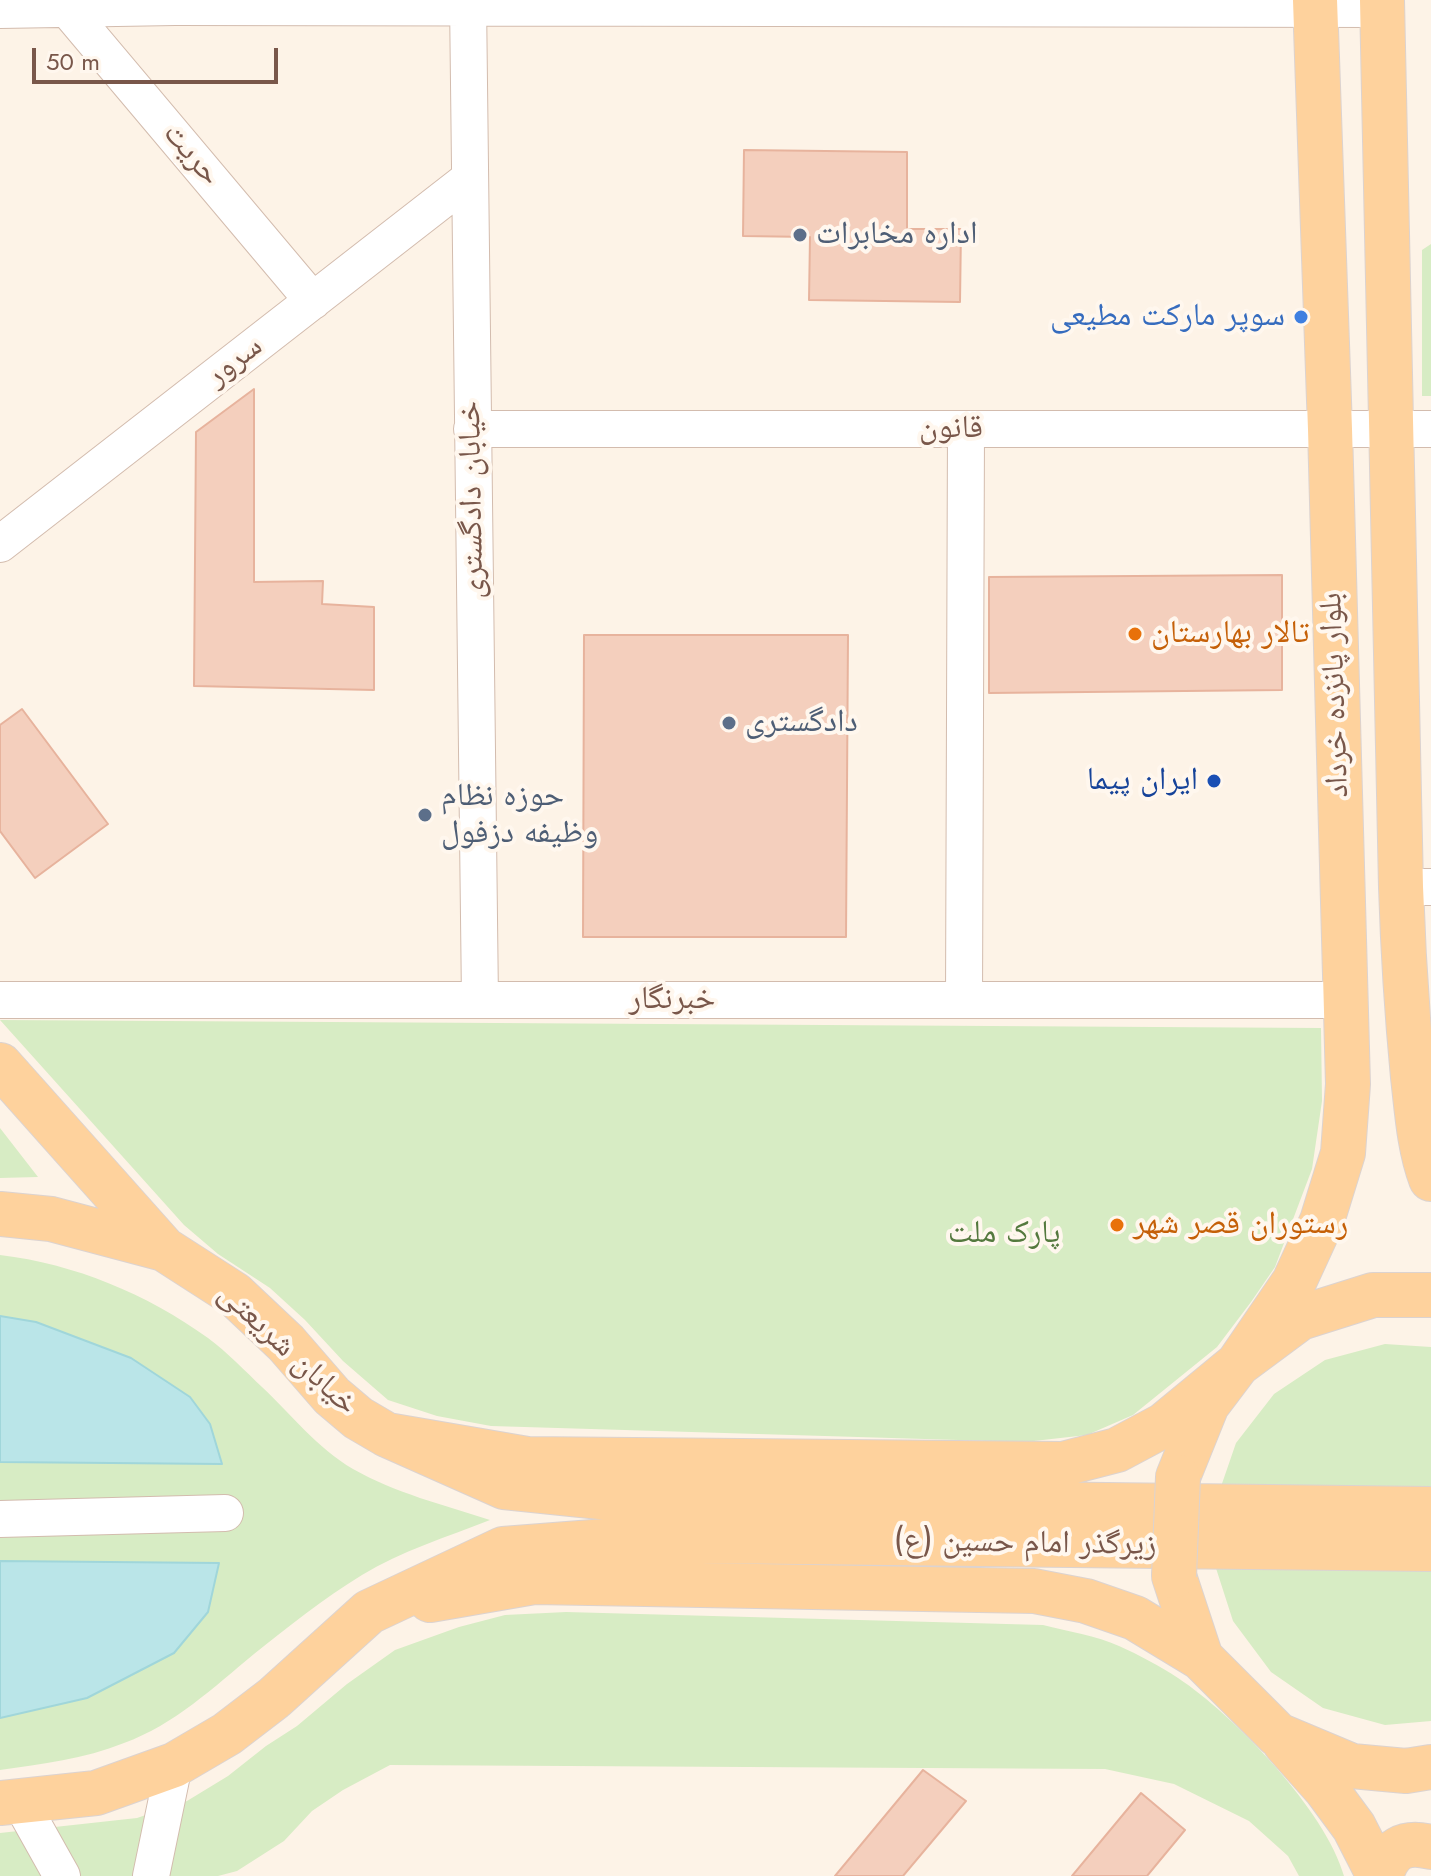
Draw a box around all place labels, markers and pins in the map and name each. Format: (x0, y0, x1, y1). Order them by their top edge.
place label: اداره مخابرات (816, 216, 978, 254)
marker: اداره مخابرات (791, 226, 809, 244)
place label: سوپر مارکت مطیعی (1050, 298, 1285, 336)
marker: سوپر مارکت مطیعی (1292, 308, 1310, 326)
place label: تالار بهارستان (1151, 615, 1309, 653)
marker: تالار بهارستان (1126, 625, 1144, 643)
place label: دادگستری (745, 704, 858, 742)
marker: دادگستری (720, 714, 738, 732)
place label: ایران پیما (1087, 762, 1198, 800)
marker: ایران پیما (1205, 772, 1223, 790)
place label: حوزه نظام وظیفه دزفول (441, 778, 598, 853)
marker: حوزه نظام وظیفه دزفول (416, 806, 434, 824)
place label: رستوران قصر شهر (1133, 1206, 1348, 1244)
marker: رستوران قصر شهر (1108, 1216, 1126, 1234)

